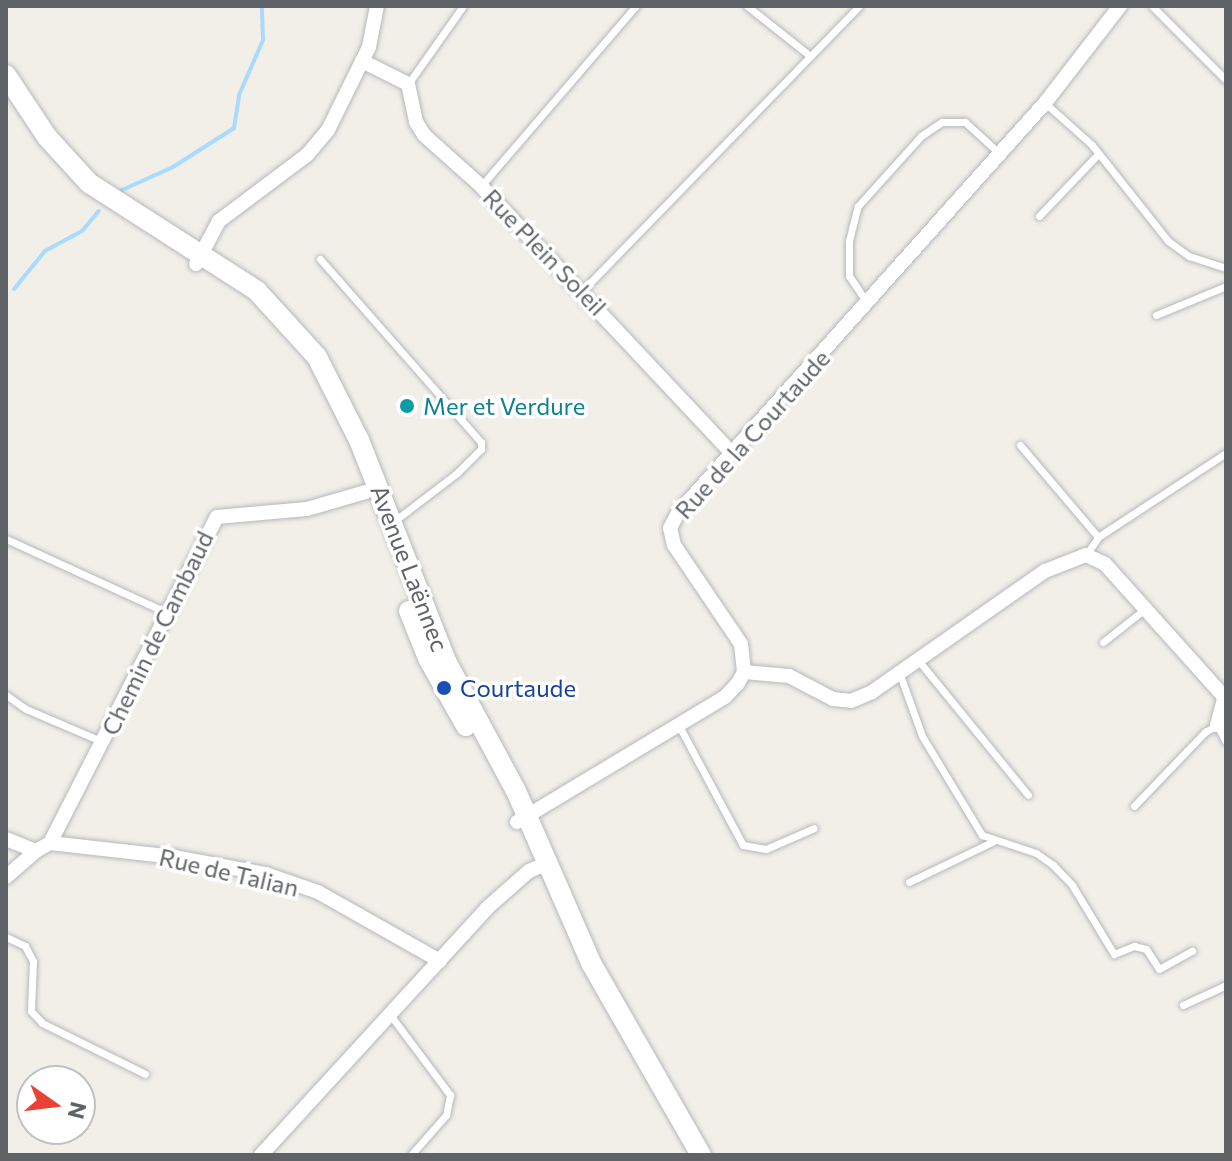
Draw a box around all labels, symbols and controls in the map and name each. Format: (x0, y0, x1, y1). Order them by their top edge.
street label: Rue Plein Soleil (478, 183, 612, 321)
street label: Rue de la Courtaude (669, 344, 835, 524)
place label: Mer et Verdure (423, 392, 585, 420)
marker: Mer et Verdure (398, 397, 416, 415)
street label: Avenue Laënnec (365, 481, 455, 655)
street label: Chemin de Cambaud (95, 526, 219, 740)
place label: Courtaude (460, 674, 576, 702)
marker: Courtaude (435, 679, 453, 697)
street label: Rue de Talian (157, 842, 301, 902)
north arrow (16, 1065, 96, 1145)
text: N (63, 1099, 93, 1122)

